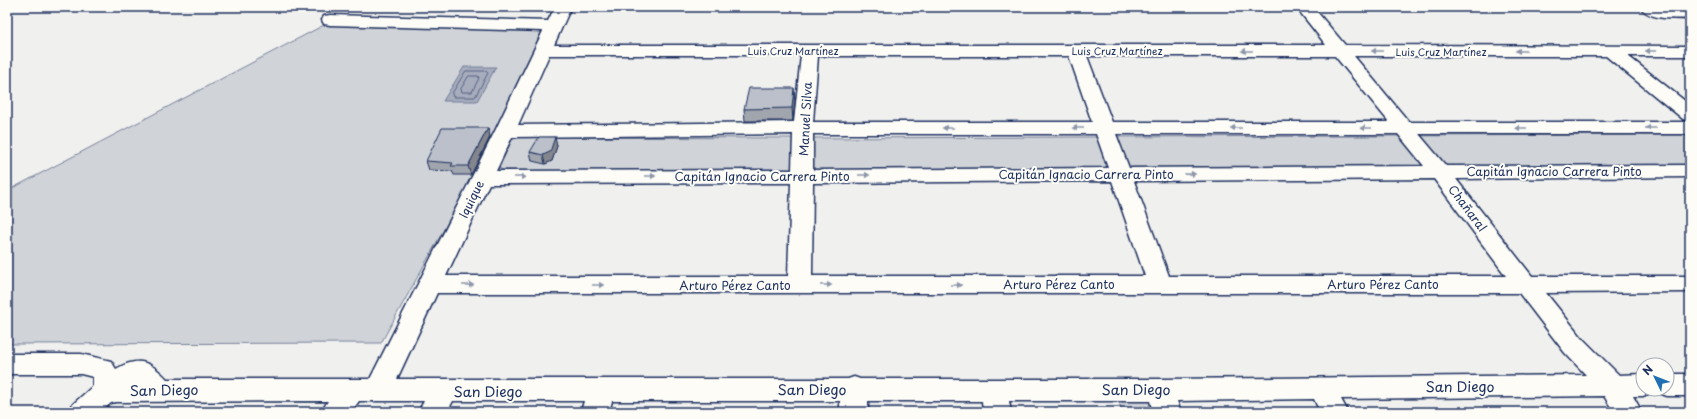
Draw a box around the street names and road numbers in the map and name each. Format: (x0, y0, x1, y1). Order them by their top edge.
street label: Luis Cruz Martínez (748, 43, 839, 58)
street label: Luis Cruz Martínez (1072, 43, 1163, 58)
street label: Luis Cruz Martínez (1396, 44, 1487, 59)
street label: Manuel Silva (794, 81, 816, 156)
street label: Capitán Ignacio Carrera Pinto (1466, 162, 1642, 180)
street label: Capitán Ignacio Carrera Pinto (998, 165, 1174, 183)
street label: Capitán Ignacio Carrera Pinto (674, 167, 850, 185)
street label: Iquique (454, 177, 488, 221)
street label: Chañaral (1444, 181, 1492, 235)
street label: Arturo Pérez Canto (1003, 275, 1115, 293)
street label: Arturo Pérez Canto (1327, 275, 1439, 293)
street label: Arturo Pérez Canto (679, 276, 791, 294)
street label: San Diego (1426, 376, 1494, 397)
street label: San Diego (129, 379, 199, 401)
street label: San Diego (778, 379, 846, 400)
street label: San Diego (1102, 379, 1170, 400)
street label: San Diego (454, 381, 522, 402)

